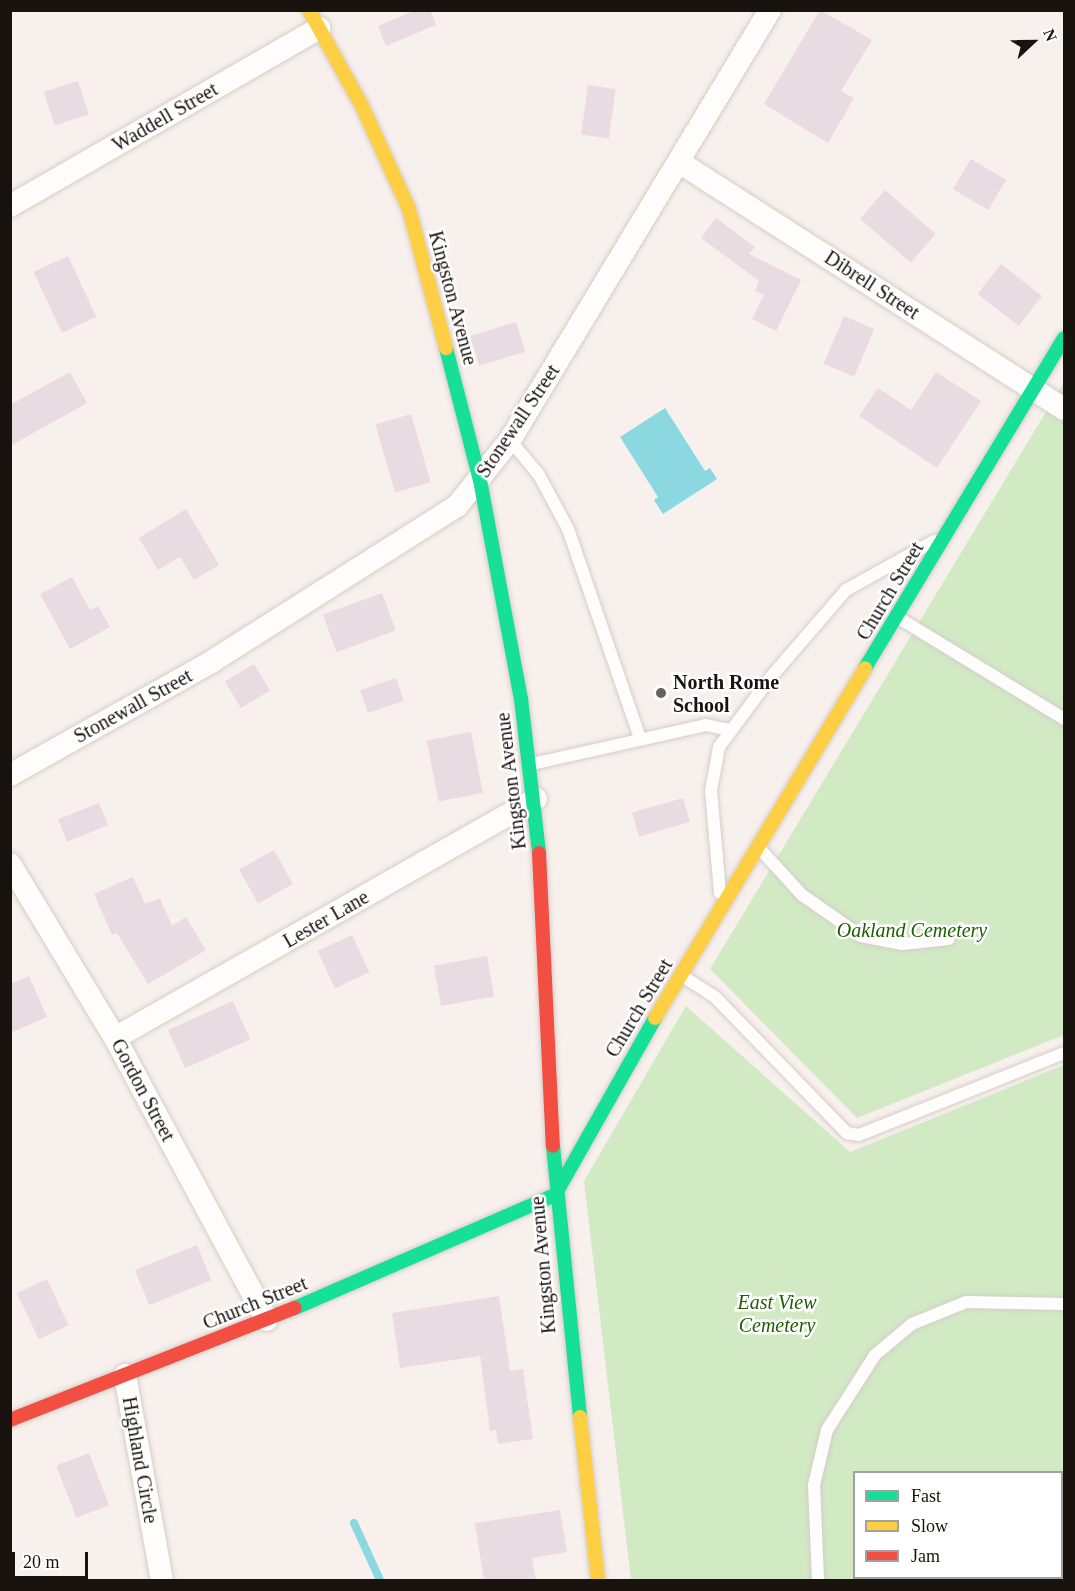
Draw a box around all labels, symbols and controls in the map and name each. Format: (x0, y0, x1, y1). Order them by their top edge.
north arrow (1003, 12, 1063, 72)
text: N (1040, 27, 1060, 44)
street label: Waddell Street (108, 77, 222, 157)
street label: Kingston Avenue (423, 228, 483, 368)
street label: Dibrell Street (820, 245, 924, 325)
street label: Stonewall Street (471, 360, 565, 482)
street label: Church Street (851, 537, 929, 645)
street label: Stonewall Street (70, 664, 196, 748)
place label: North Rome School (673, 670, 779, 717)
marker: North Rome School (654, 686, 668, 700)
street label: Kingston Avenue (491, 711, 531, 851)
street label: Lester Lane (279, 885, 373, 953)
park label: Oakland Cemetery (837, 918, 987, 942)
street label: Church Street (600, 954, 678, 1062)
street label: Gordon Street (106, 1035, 180, 1145)
street label: Kingston Avenue (525, 1195, 561, 1335)
street label: Church Street (199, 1271, 311, 1335)
park label: East View Cemetery (737, 1290, 817, 1337)
street label: Highland Circle (117, 1395, 163, 1525)
legend (853, 1471, 1063, 1579)
text: Fast (911, 1486, 941, 1506)
text: Slow (911, 1516, 948, 1536)
scale bar (15, 1540, 92, 1578)
text: Jam (911, 1546, 940, 1566)
text: 20 m (23, 1552, 60, 1572)

